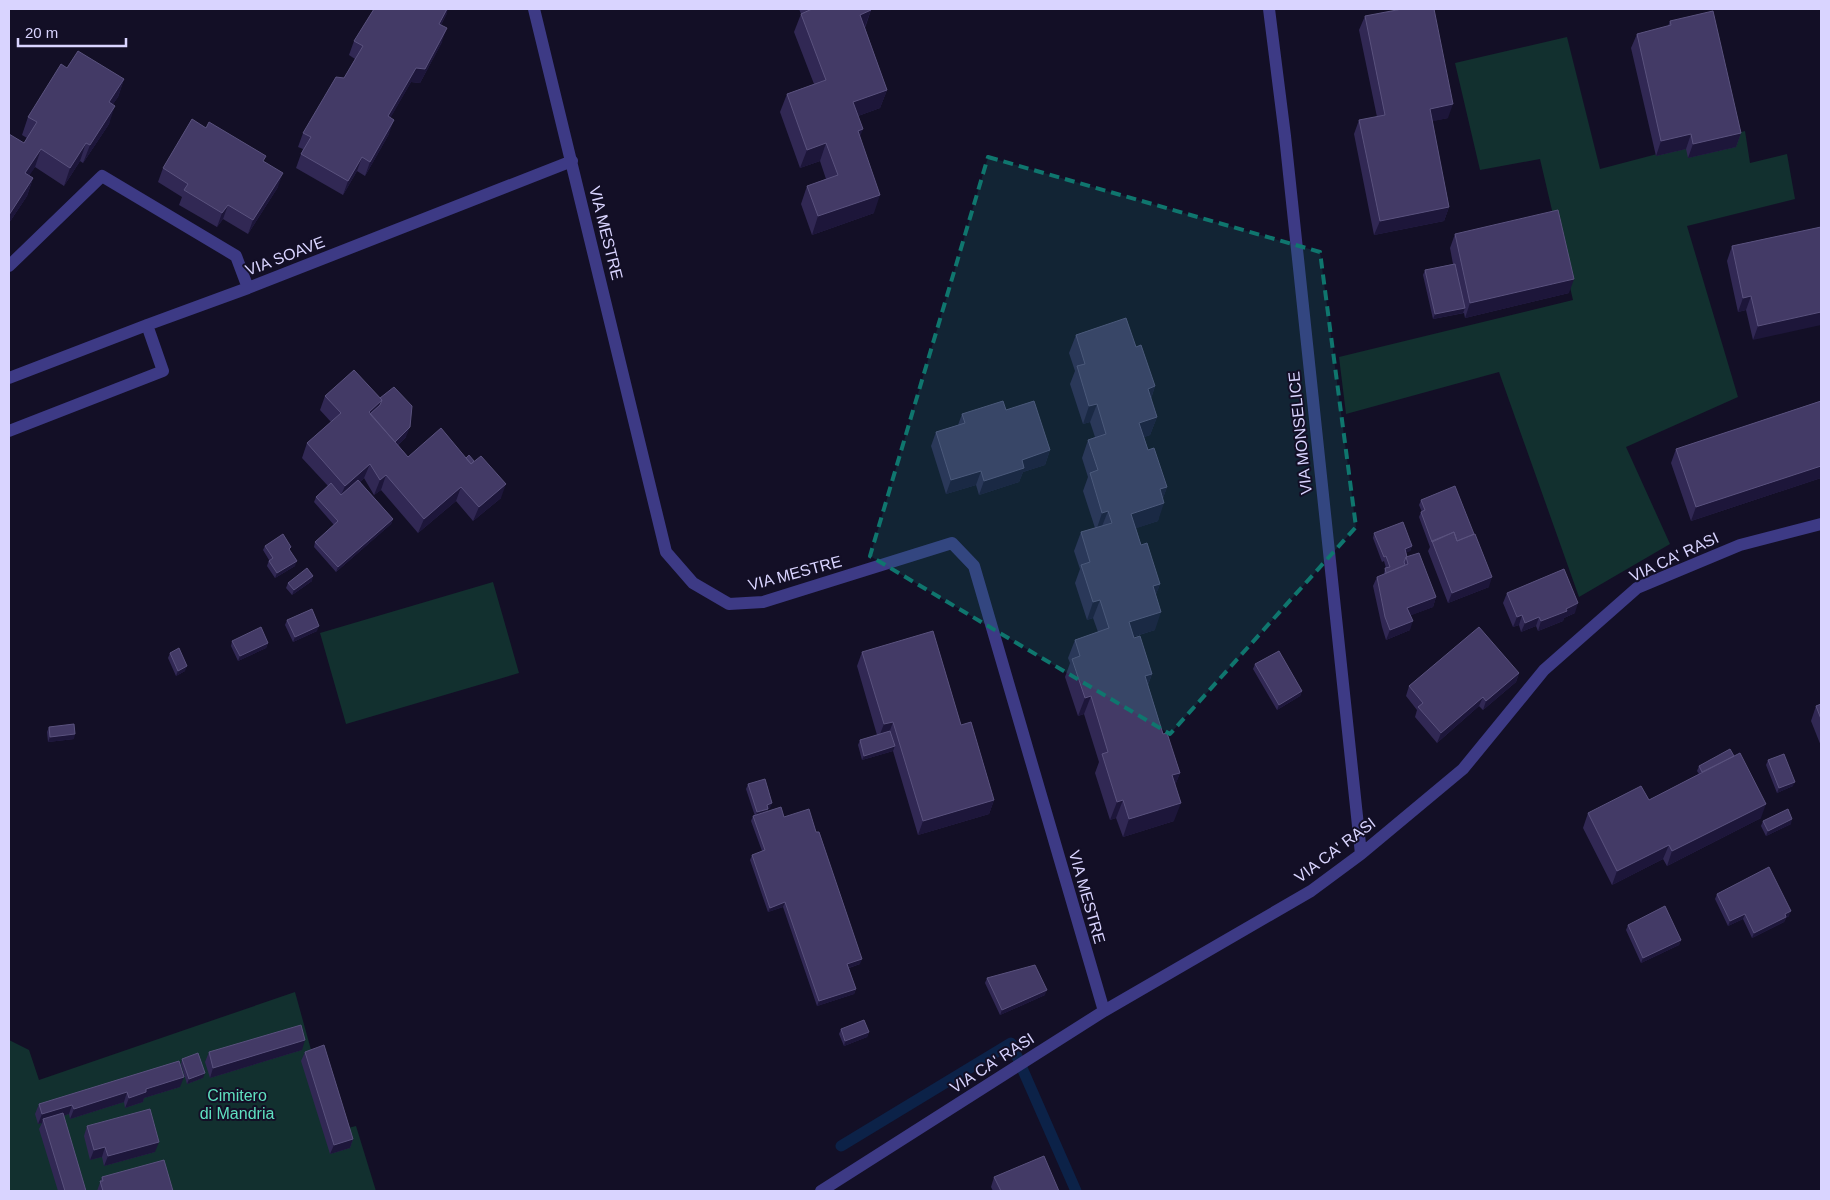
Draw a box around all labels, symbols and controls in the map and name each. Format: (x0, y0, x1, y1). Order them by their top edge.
scale bar (18, 15, 125, 47)
text: 20 m (25, 24, 58, 41)
street label: VIA MESTRE (586, 184, 626, 282)
street label: VIA SOAVE (243, 233, 327, 279)
street label: VIA MONSELICE (1285, 371, 1315, 495)
street label: VIA CA' RASI (1627, 529, 1721, 585)
street label: VIA MESTRE (746, 552, 844, 594)
street label: VIA CA' RASI (1291, 814, 1379, 886)
street label: VIA MESTRE (1066, 849, 1108, 945)
street label: VIA CA' RASI (947, 1030, 1037, 1096)
park label: Cimitero di Mandria (200, 1087, 274, 1122)

